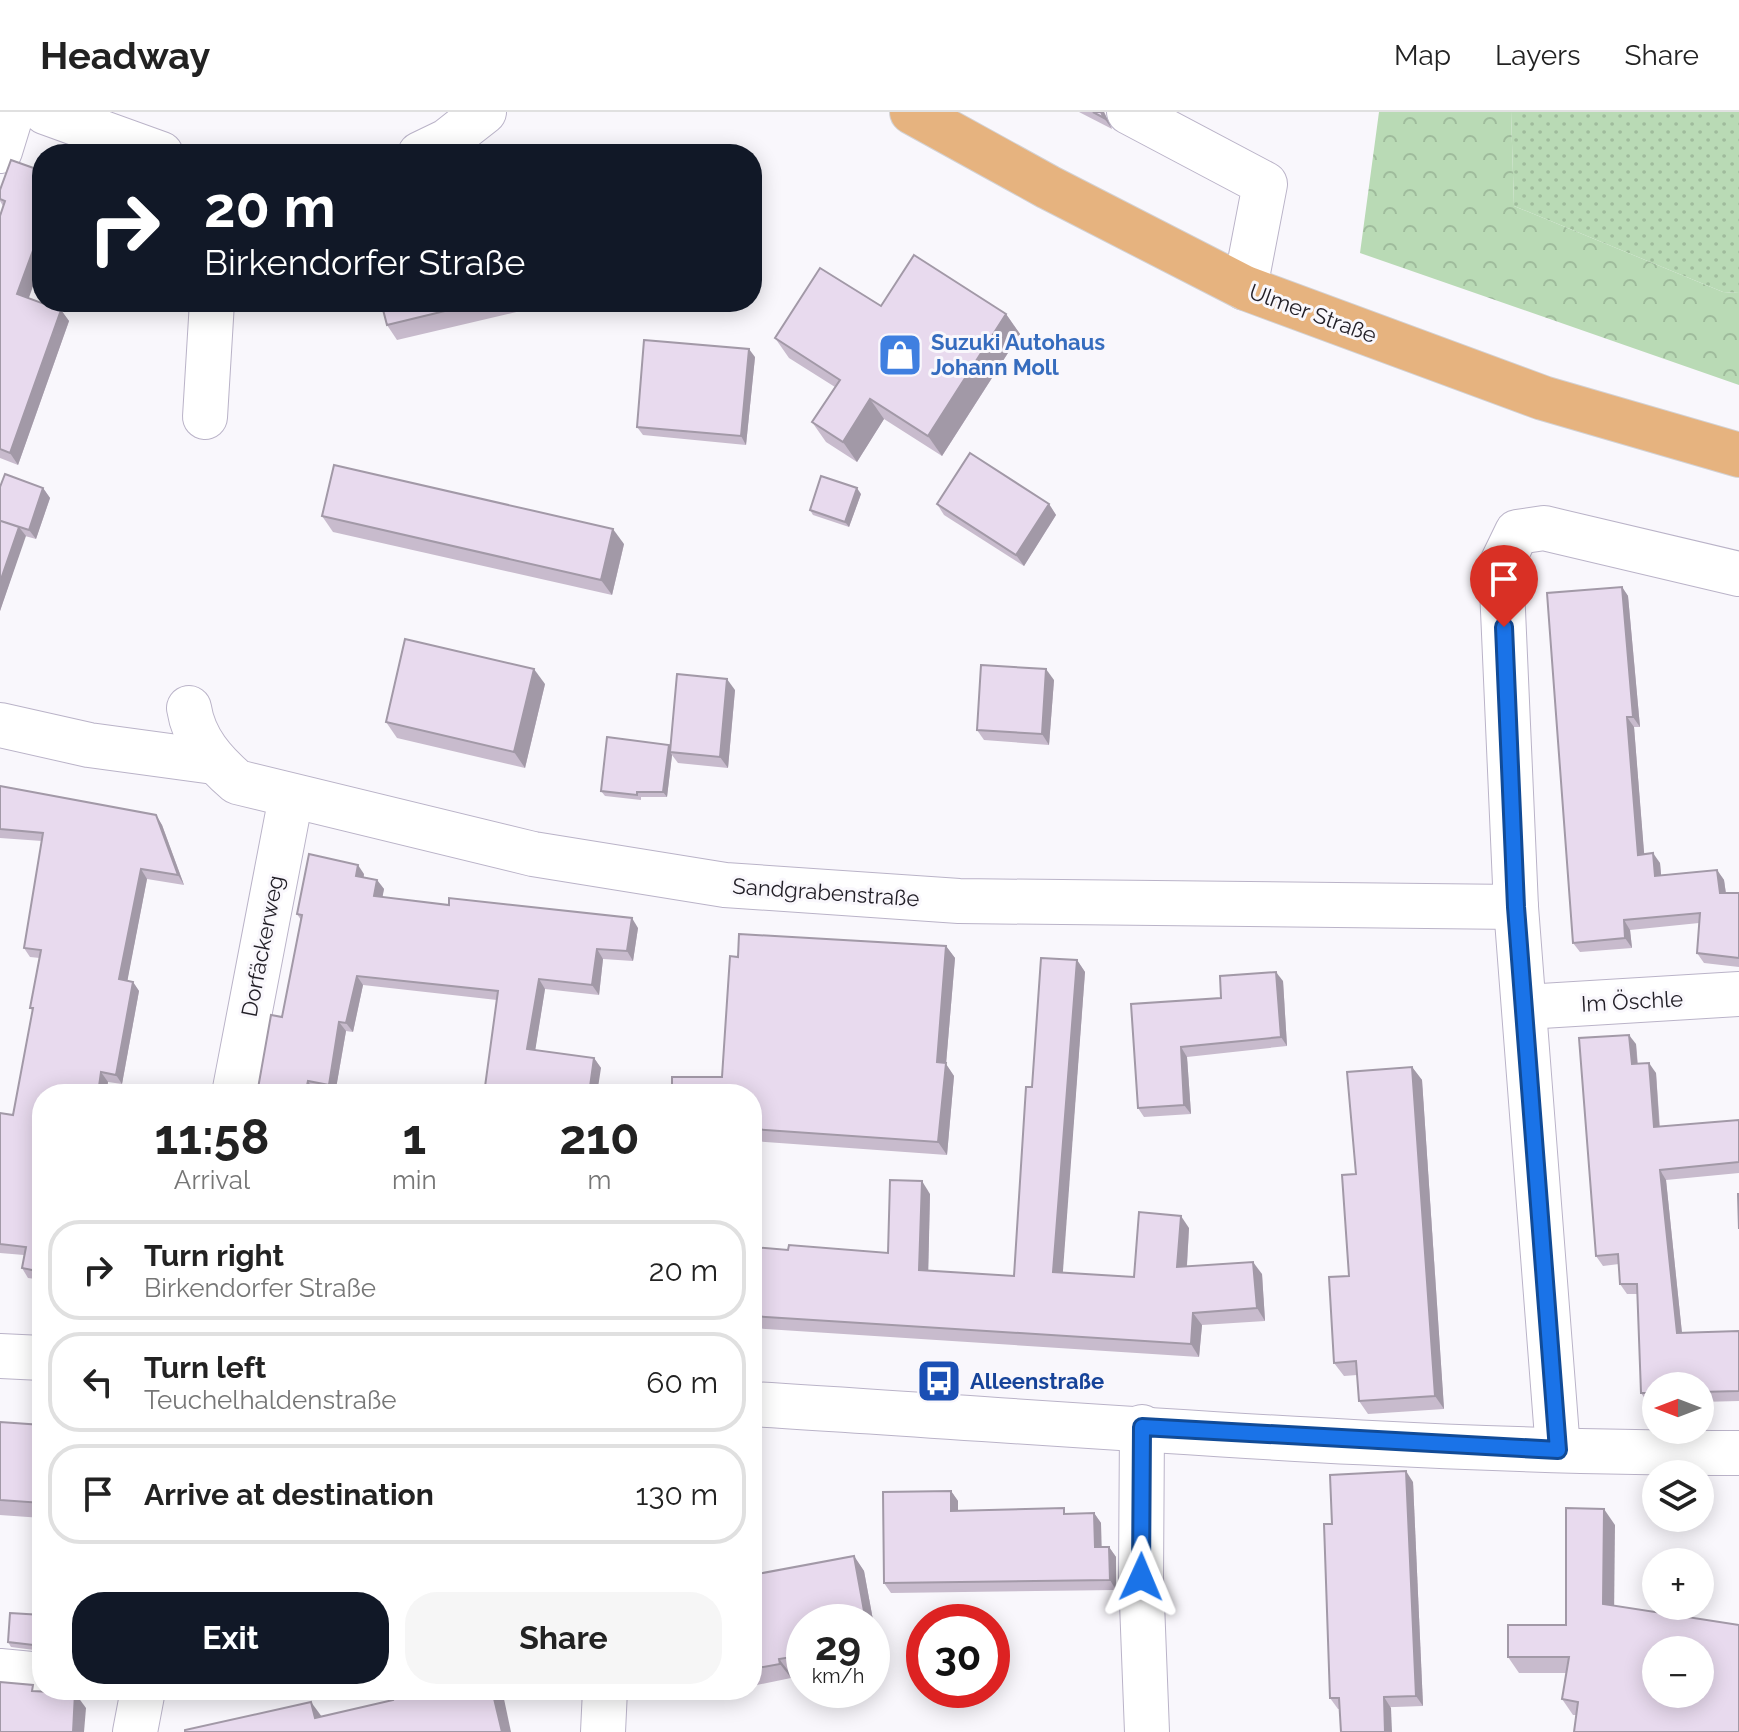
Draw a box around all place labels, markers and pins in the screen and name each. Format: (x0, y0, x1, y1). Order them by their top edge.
place label: Suzuki Autohaus Johann Moll (931, 329, 1105, 380)
shop icon: Suzuki Autohaus Johann Moll (876, 331, 924, 379)
pin (1470, 545, 1538, 627)
bus stop icon: Alleenstraße (915, 1357, 963, 1405)
place label: Alleenstraße (970, 1368, 1104, 1394)

